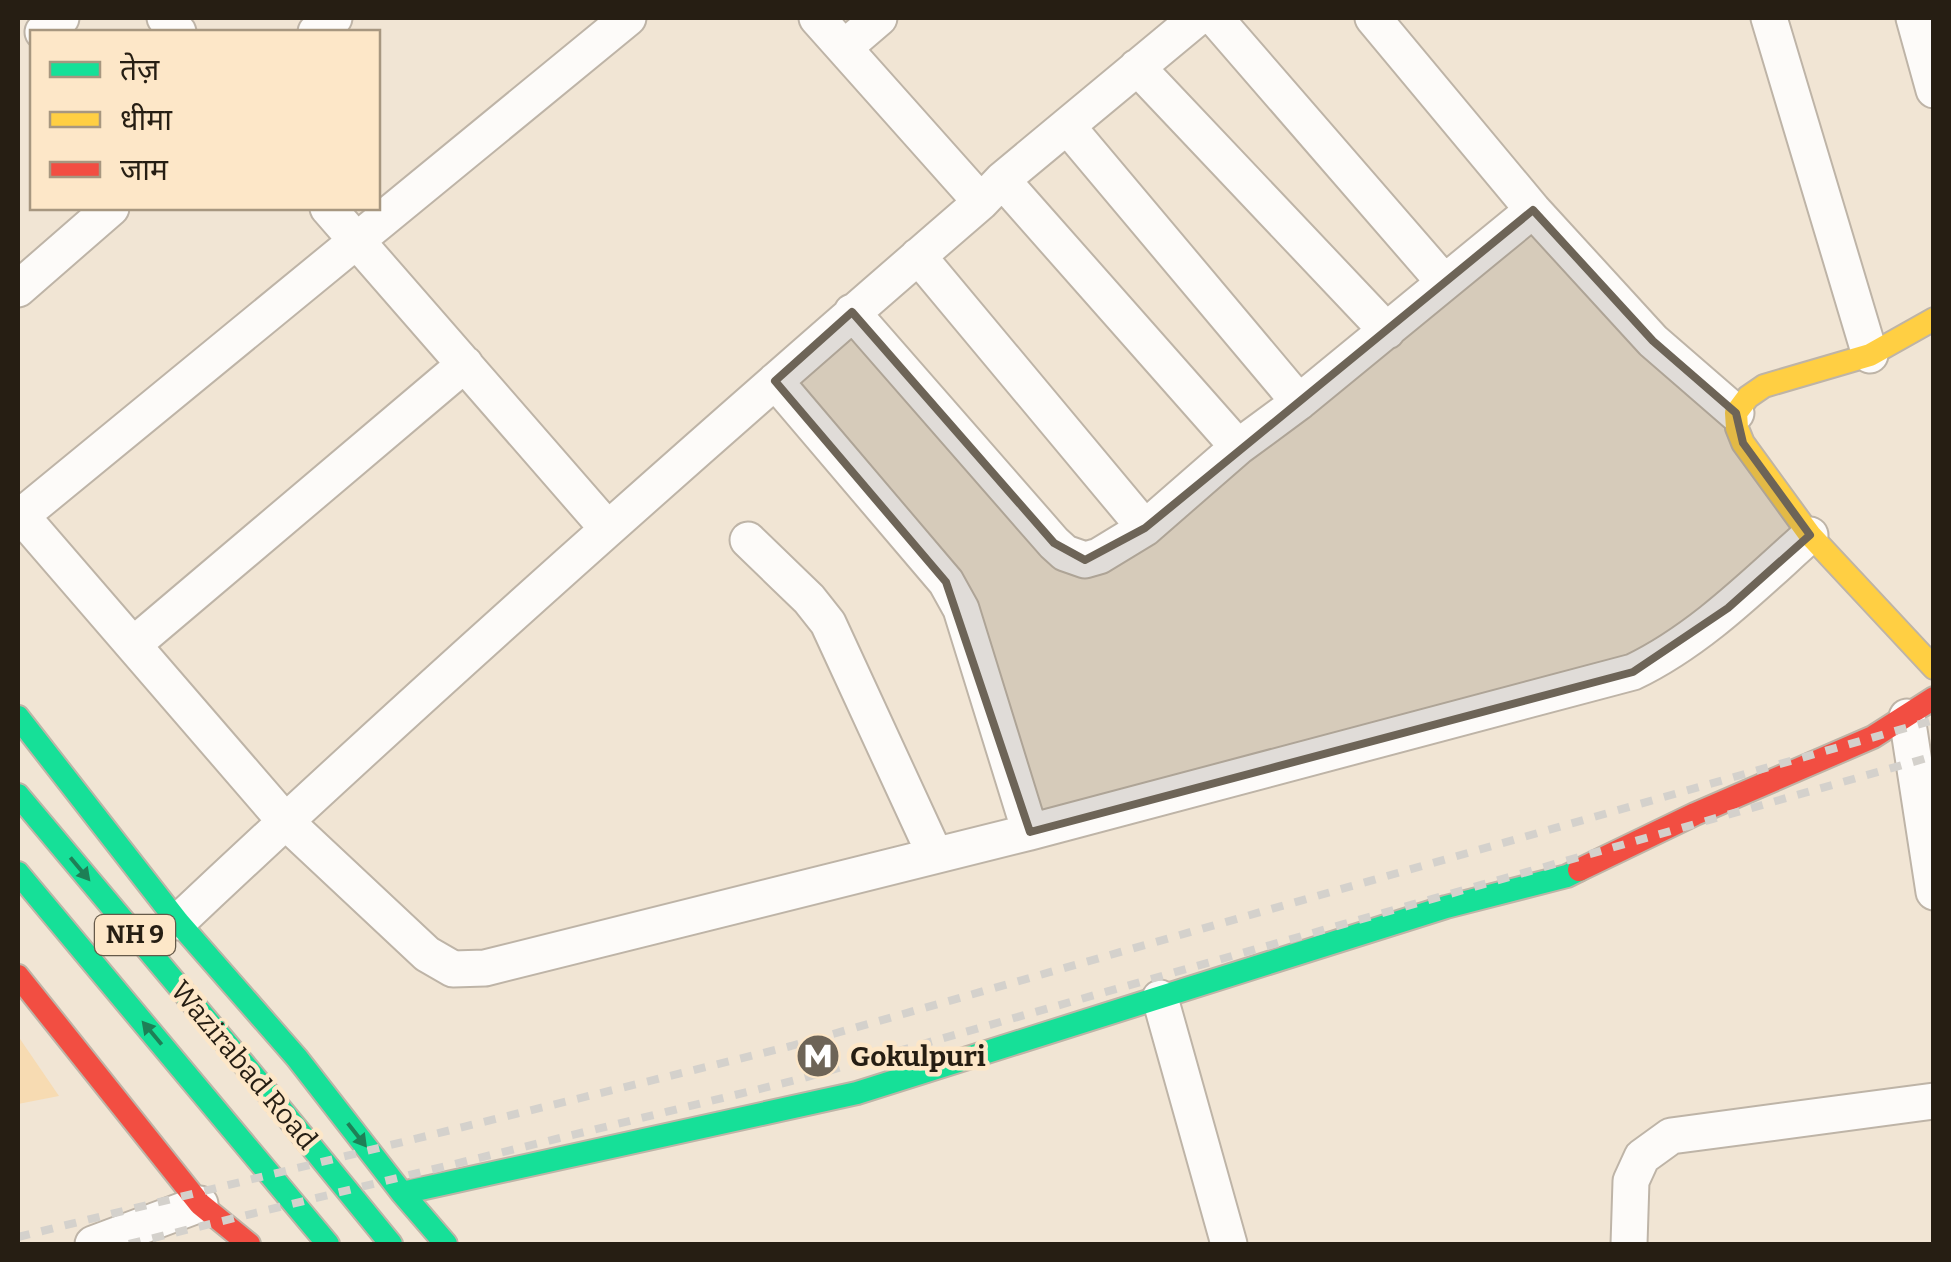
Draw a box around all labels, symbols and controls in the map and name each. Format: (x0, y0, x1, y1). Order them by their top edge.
legend (30, 30, 380, 210)
text: तेज़ (120, 52, 160, 88)
text: धीमा (120, 102, 173, 138)
text: जाम (120, 152, 169, 188)
one-way arrow (69, 857, 90, 882)
road number: NH 9 (95, 915, 175, 955)
street label: Wazirabad Road (164, 974, 324, 1156)
one-way arrow (142, 1020, 164, 1045)
metro station icon: Gokulpuri (795, 1033, 841, 1079)
place label: Gokulpuri (850, 1040, 986, 1073)
one-way arrow (346, 1122, 367, 1148)

